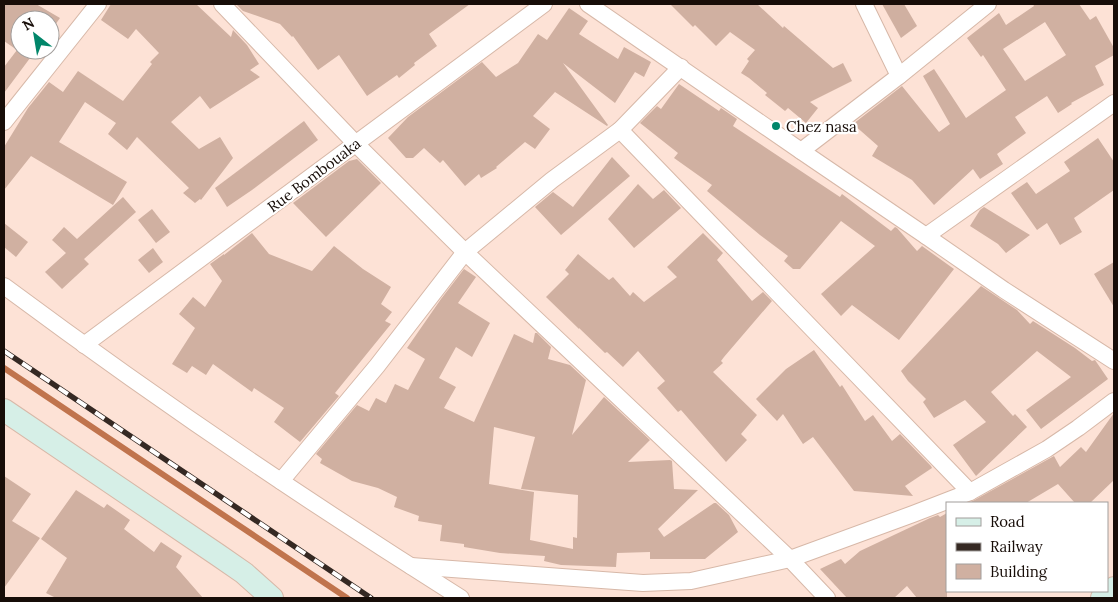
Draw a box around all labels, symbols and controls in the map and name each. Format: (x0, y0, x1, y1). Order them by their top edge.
north arrow (10, 10, 60, 60)
text: N (19, 13, 38, 34)
place label: Chez nasa (786, 117, 857, 136)
marker: Chez nasa (770, 120, 782, 132)
street label: Rue Bombouaka (264, 134, 365, 216)
legend (946, 502, 1108, 592)
text: Road (990, 512, 1025, 531)
text: Railway (990, 537, 1043, 556)
text: Building (990, 562, 1048, 581)

